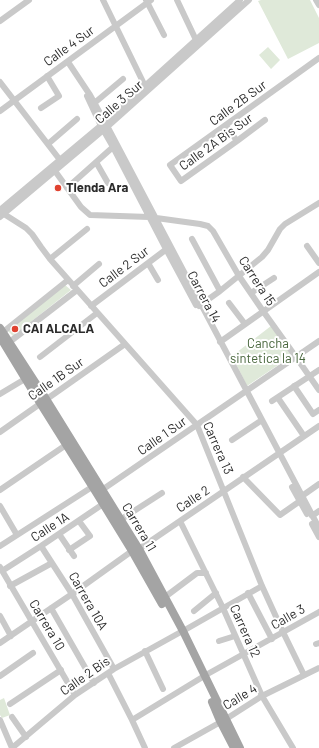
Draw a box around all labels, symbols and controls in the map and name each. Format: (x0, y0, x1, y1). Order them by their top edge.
street label: Calle 4 Sur (41, 22, 97, 70)
street label: Calle 3 Sur (92, 77, 146, 127)
street label: Calle 2B Sur (206, 77, 270, 129)
street label: Calle 2A Bis Sur (176, 110, 256, 174)
place label: Tienda Ara (66, 180, 128, 196)
marker: Tienda Ara (53, 183, 63, 193)
street label: Calle 2 Sur (96, 243, 152, 291)
street label: Carrera 15 (235, 253, 279, 309)
street label: Carrera 14 (184, 268, 224, 326)
place label: CAI ALCALA (23, 321, 94, 337)
marker: CAI ALCALA (10, 324, 20, 334)
park label: Cancha sintetica la 14 (230, 336, 306, 367)
street label: Calle 1B Sur (25, 354, 87, 404)
street label: Calle 1 Sur (134, 413, 190, 459)
street label: Carrera 13 (199, 419, 237, 477)
street label: Calle 2 (173, 482, 213, 516)
street label: Carrera 11 (118, 500, 160, 554)
street label: Calle 1A (28, 509, 72, 545)
street label: Carrera 10A (65, 569, 111, 633)
street label: Carrera 10 (26, 597, 68, 653)
street label: Calle 3 (268, 601, 308, 633)
street label: Carrera 12 (226, 602, 264, 660)
street label: Calle 2 Bis (57, 653, 113, 699)
street label: Calle 4 (220, 681, 260, 713)

